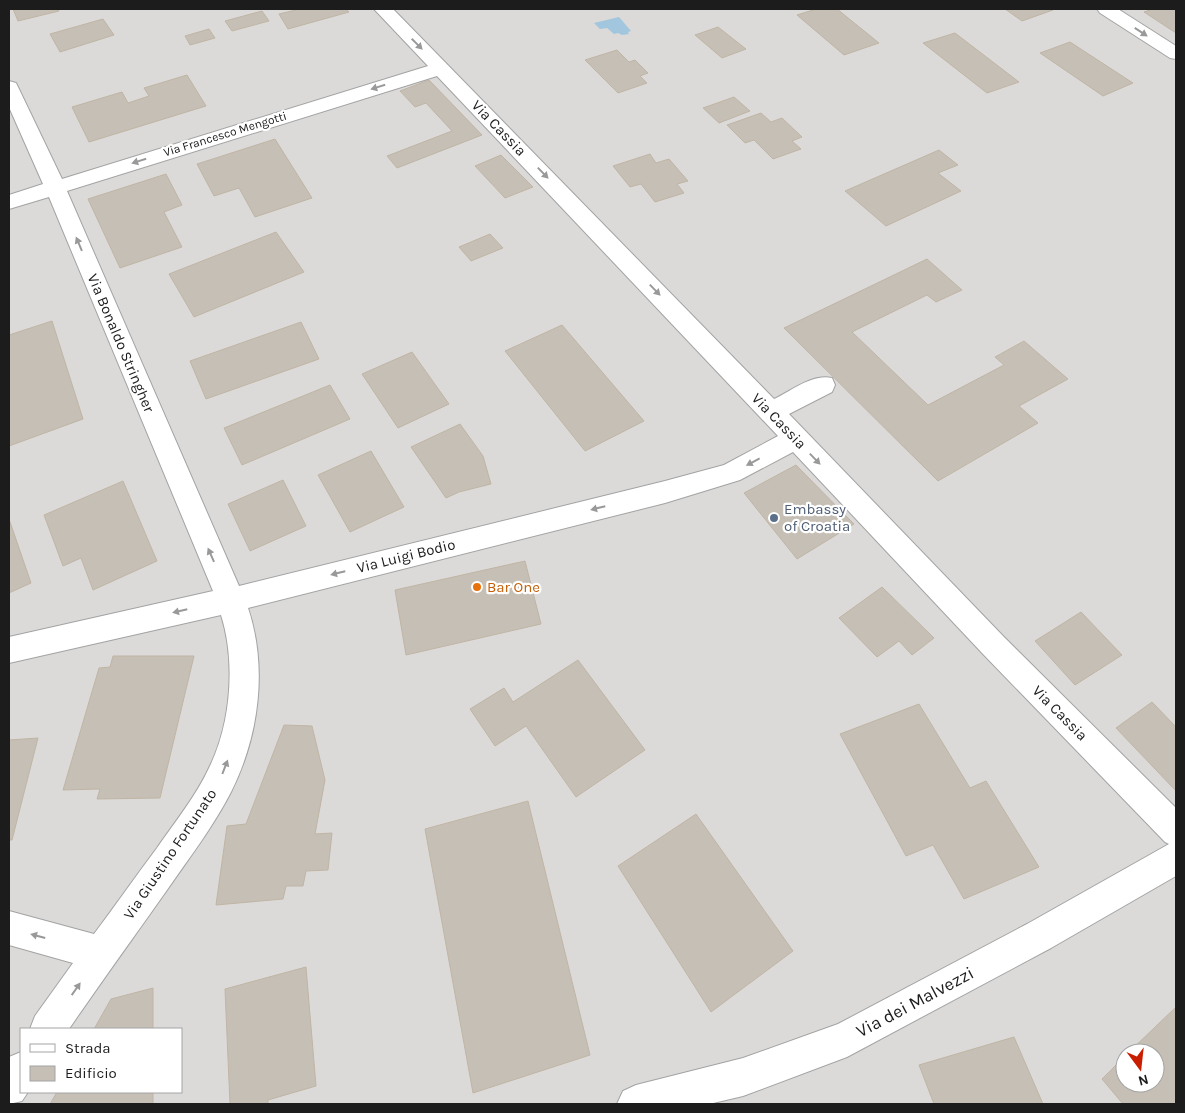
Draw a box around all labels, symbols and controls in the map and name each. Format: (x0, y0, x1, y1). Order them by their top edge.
one-way arrow (1134, 27, 1148, 36)
one-way arrow (411, 37, 423, 49)
one-way arrow (371, 84, 386, 92)
street label: Via Cassia (468, 96, 530, 160)
street label: Via Francesco Mengotti (162, 109, 288, 159)
one-way arrow (132, 157, 147, 165)
one-way arrow (537, 167, 549, 179)
one-way arrow (75, 237, 82, 252)
street label: Via Bonaldo Stringher (84, 271, 159, 415)
one-way arrow (649, 284, 661, 296)
street label: Via Cassia (748, 389, 810, 453)
one-way arrow (809, 453, 821, 465)
one-way arrow (746, 458, 761, 466)
place label: Embassy of Croatia (784, 500, 850, 535)
one-way arrow (590, 505, 605, 513)
marker: Embassy of Croatia (768, 512, 780, 524)
street label: Via Luigi Bodio (355, 535, 457, 577)
one-way arrow (207, 548, 215, 562)
one-way arrow (331, 569, 346, 577)
place label: Bar One (487, 578, 540, 596)
marker: Bar One (471, 581, 483, 593)
one-way arrow (173, 607, 188, 615)
street label: Via Cassia (1029, 682, 1091, 744)
one-way arrow (221, 759, 229, 774)
street label: Via Giustino Fortunato (120, 785, 220, 923)
one-way arrow (31, 932, 46, 940)
street label: Via dei Malvezzi (852, 962, 978, 1042)
one-way arrow (71, 982, 81, 996)
legend (20, 1028, 182, 1093)
text: Strada (65, 1039, 111, 1057)
north arrow (1115, 1043, 1165, 1093)
text: Edificio (65, 1064, 117, 1082)
text: N (1136, 1071, 1150, 1090)

